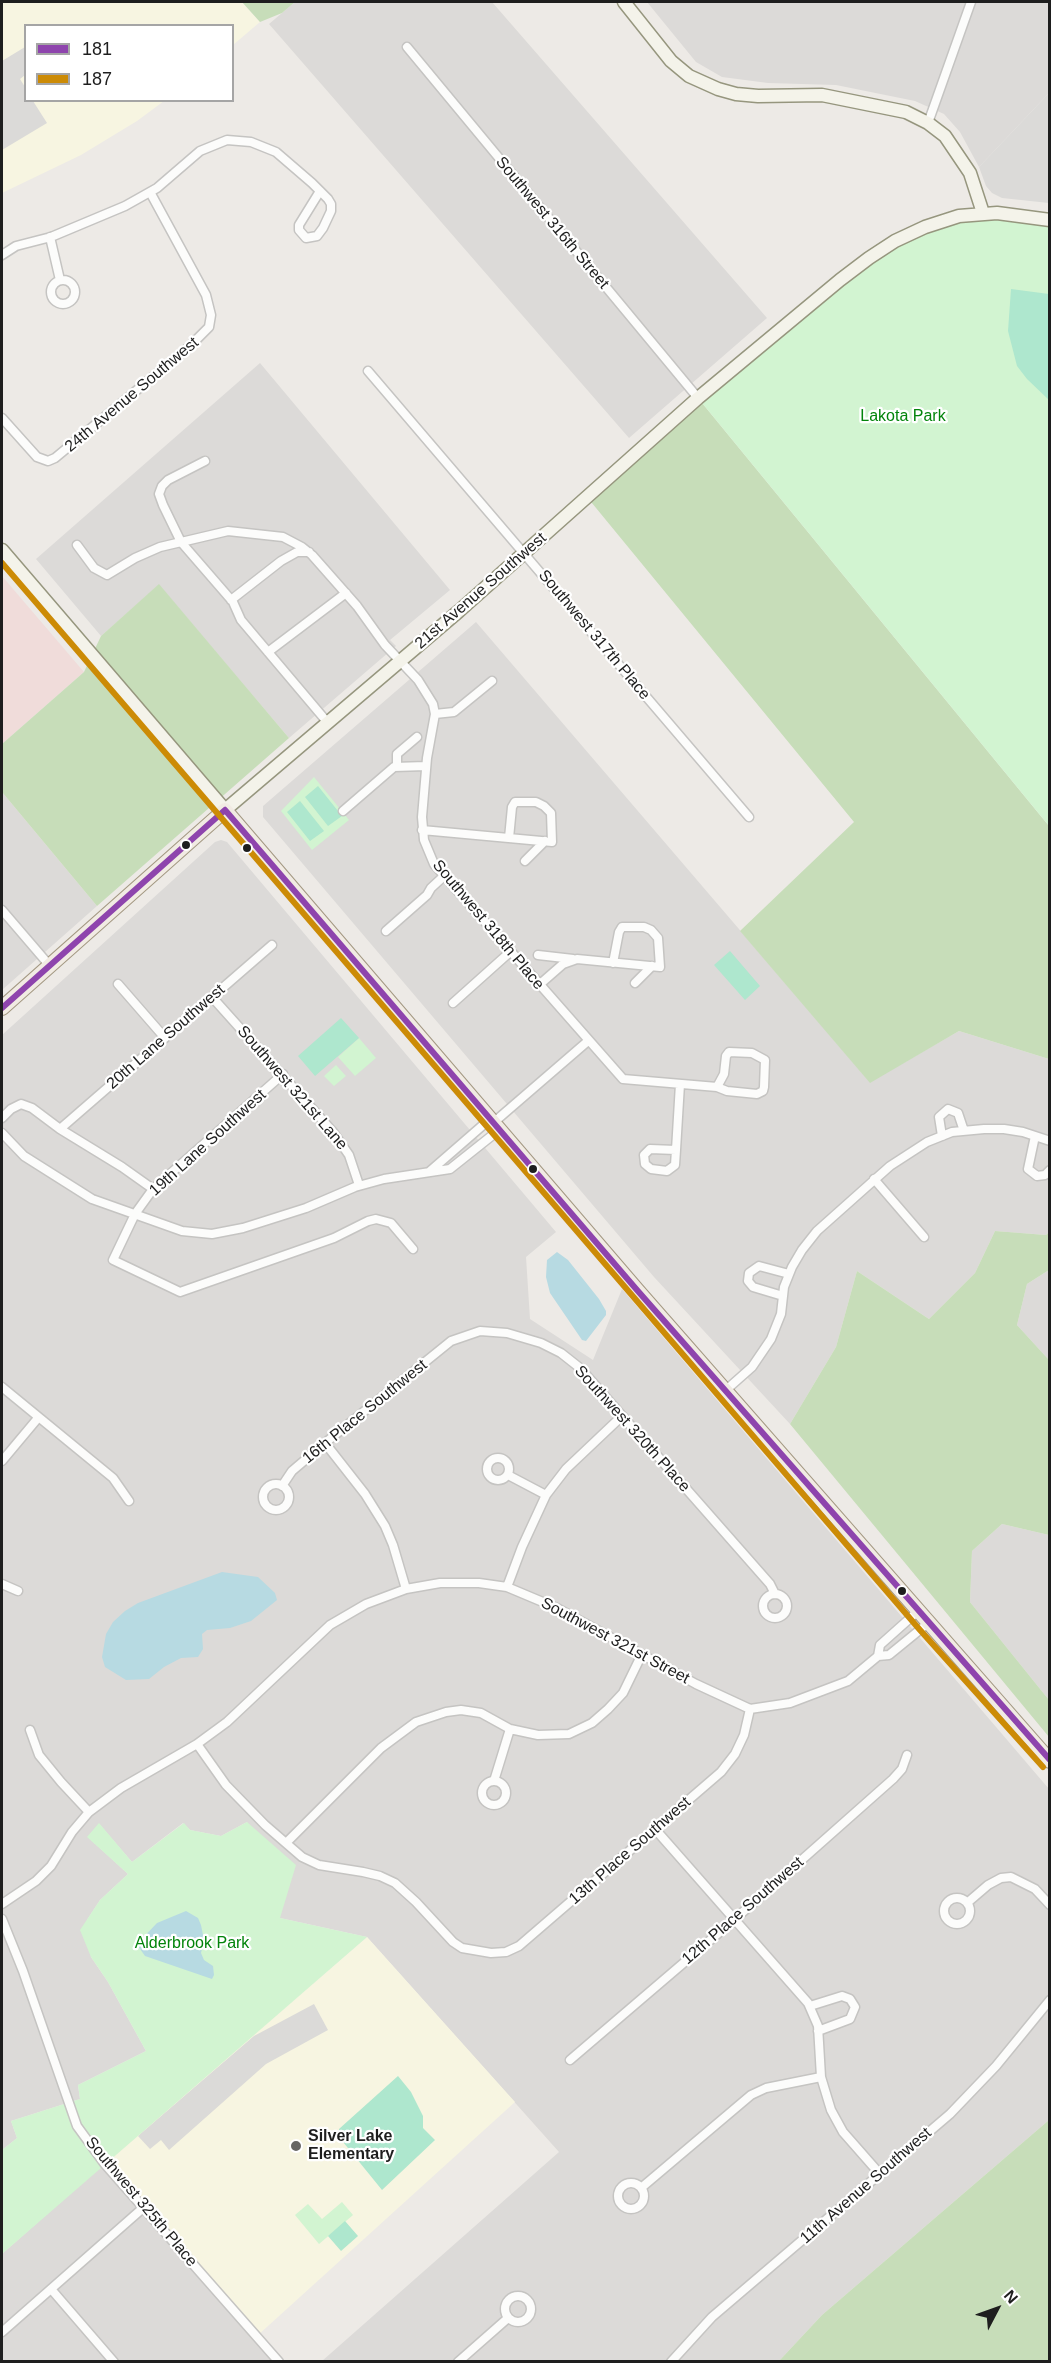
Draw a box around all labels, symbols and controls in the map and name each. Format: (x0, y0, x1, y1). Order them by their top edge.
legend (24, 24, 234, 102)
text: 181 (82, 39, 112, 59)
text: 187 (82, 69, 112, 89)
street label: Southwest 316th Street (491, 153, 613, 293)
street label: 24th Avenue Southwest (61, 333, 203, 457)
park label: Lakota Park (860, 407, 946, 427)
street label: 21st Avenue Southwest (411, 529, 551, 653)
street label: Southwest 317th Place (534, 566, 654, 704)
unlabelled marker (180, 839, 192, 851)
unlabelled marker (241, 842, 253, 854)
street label: Southwest 318th Place (428, 856, 548, 994)
street label: 20th Lane Southwest (103, 980, 229, 1094)
street label: Southwest 321st Lane (233, 1022, 351, 1154)
street label: 19th Lane Southwest (146, 1086, 270, 1200)
unlabelled marker (527, 1163, 539, 1175)
street label: 16th Place Southwest (299, 1356, 431, 1468)
street label: Southwest 320th Place (570, 1362, 694, 1496)
unlabelled marker (896, 1585, 908, 1597)
street label: Southwest 321st Street (537, 1594, 693, 1688)
street label: 13th Place Southwest (565, 1793, 695, 1909)
street label: 12th Place Southwest (678, 1853, 808, 1969)
park label: Alderbrook Park (135, 1934, 249, 1954)
street label: 11th Avenue Southwest (796, 2124, 936, 2248)
place label: Silver Lake Elementary (308, 2127, 394, 2165)
street label: Southwest 325th Place (81, 2133, 201, 2271)
marker: Silver Lake Elementary (289, 2139, 303, 2153)
north arrow (967, 2279, 1027, 2339)
text: N (1001, 2287, 1021, 2307)

